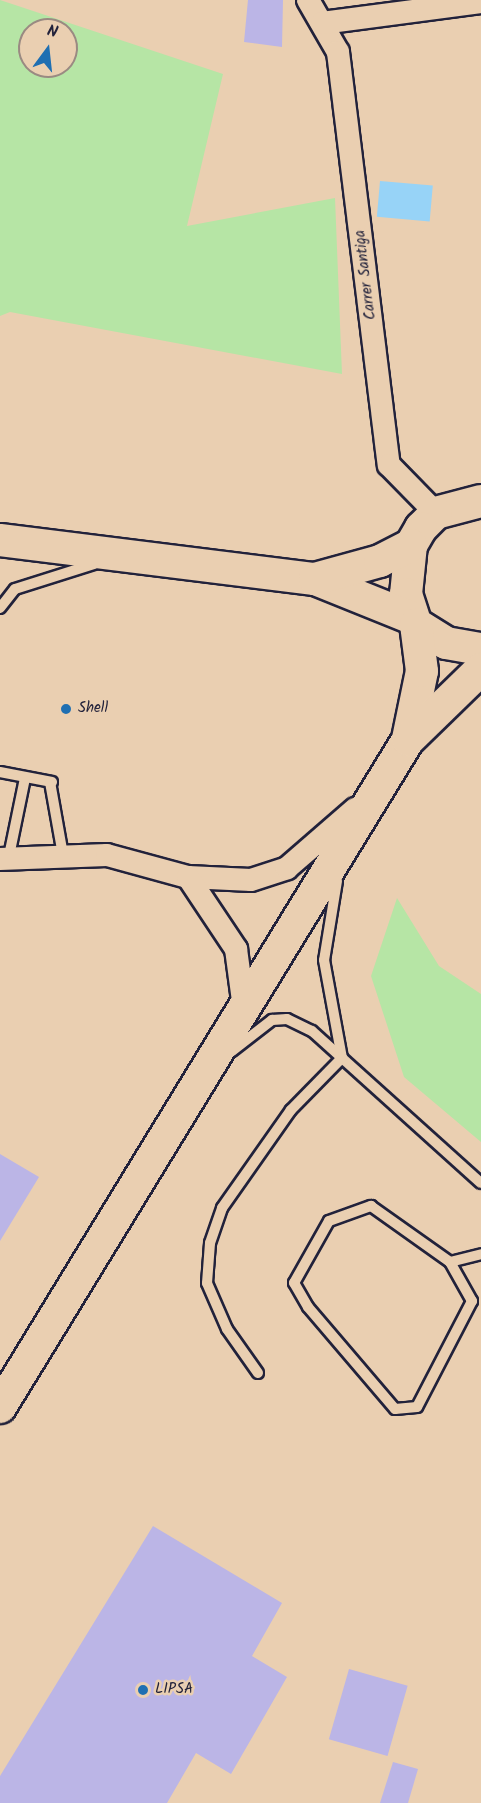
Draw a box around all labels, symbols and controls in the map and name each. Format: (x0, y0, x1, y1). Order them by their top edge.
north arrow (18, 18, 78, 78)
text: N (44, 19, 60, 45)
street label: Carrer Santiga (352, 229, 380, 321)
place label: Shell (78, 700, 108, 718)
marker: Shell (59, 702, 73, 716)
place label: LIPSA (155, 1681, 193, 1699)
marker: LIPSA (136, 1683, 150, 1697)

